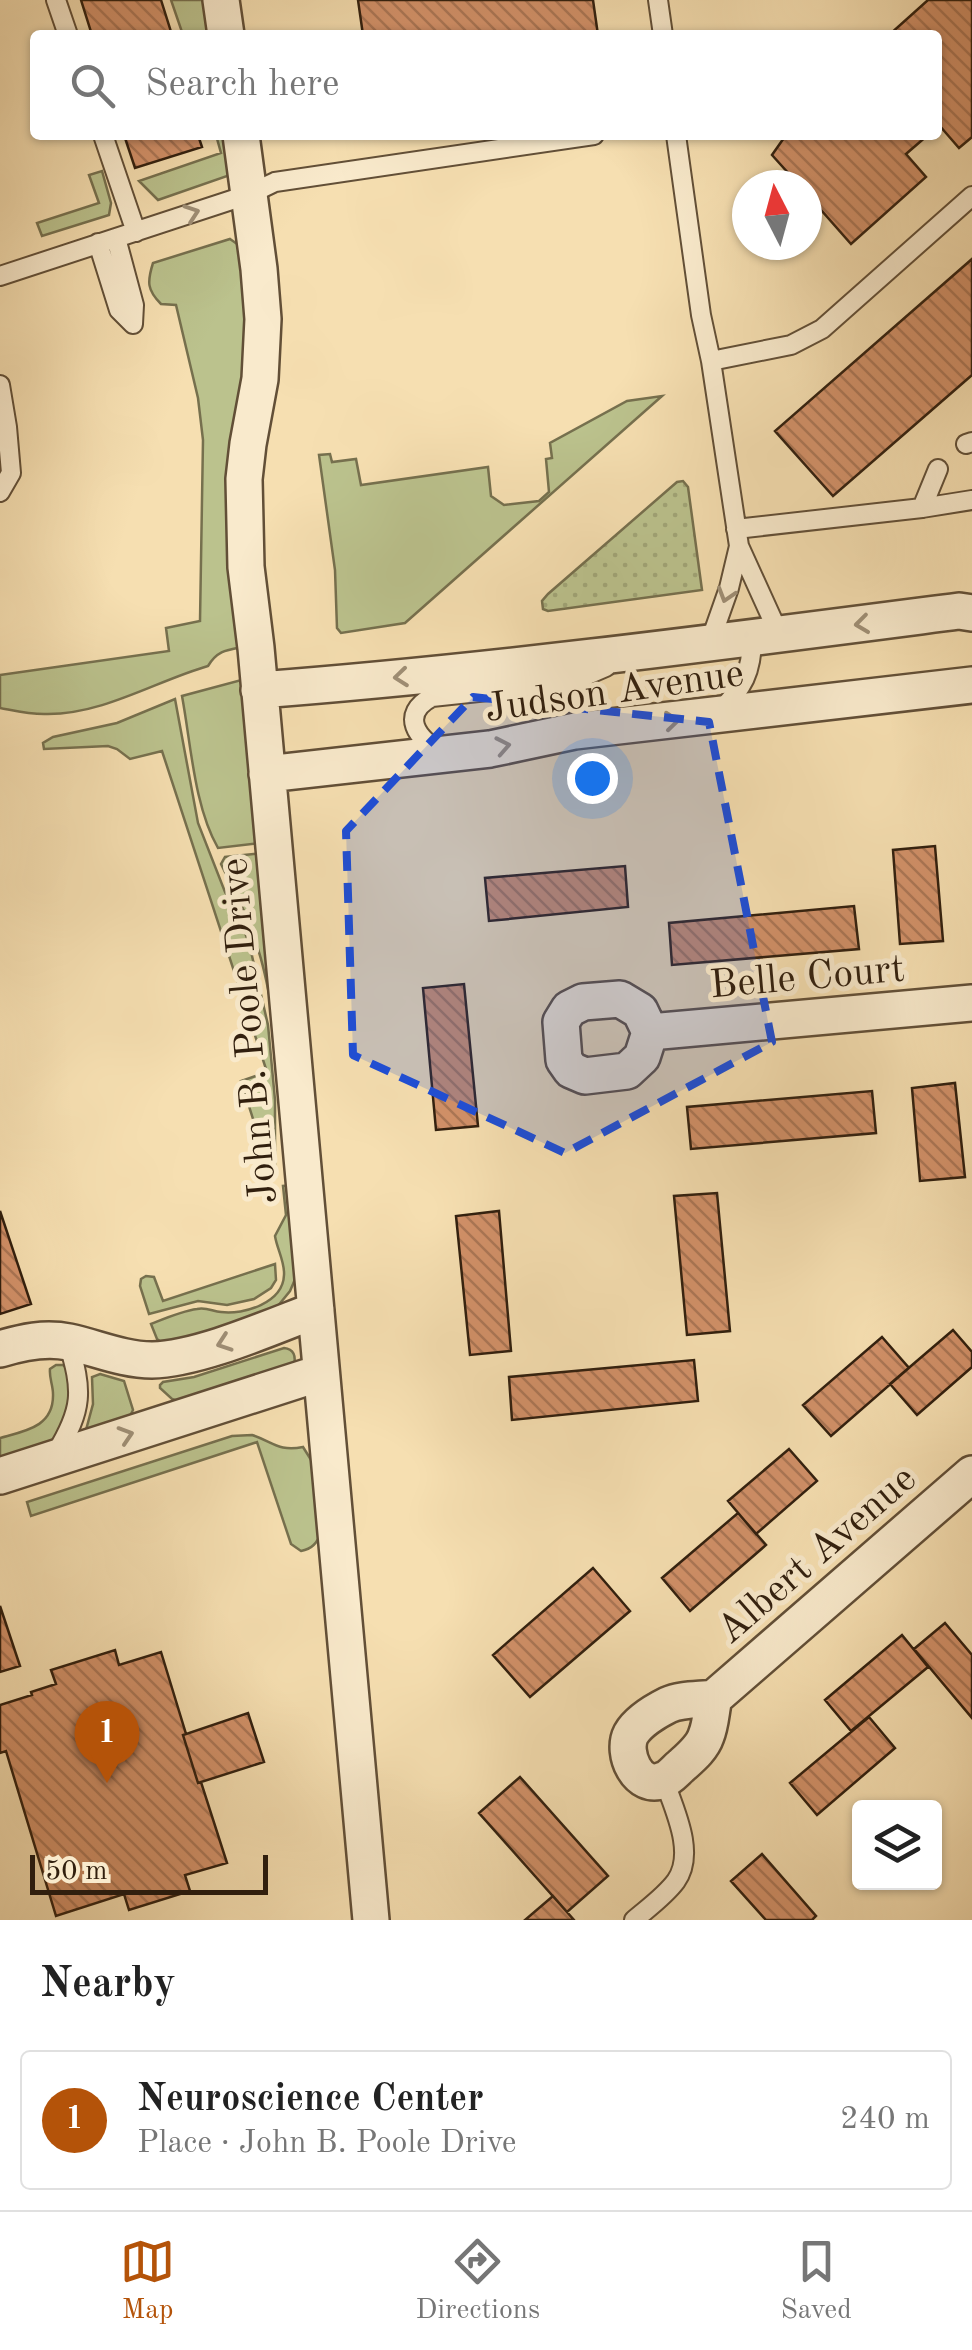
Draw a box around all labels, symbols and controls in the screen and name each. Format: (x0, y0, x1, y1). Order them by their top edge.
search box (30, 30, 942, 140)
icon: search (65, 58, 120, 113)
text: Search here (145, 66, 340, 104)
north arrow (732, 170, 822, 260)
one-way arrow (183, 204, 200, 225)
one-way arrow (717, 585, 737, 602)
one-way arrow (854, 612, 871, 633)
street label: Judson Avenue (483, 655, 747, 731)
one-way arrow (392, 666, 408, 687)
one-way arrow (664, 711, 680, 732)
one-way arrow (494, 737, 511, 758)
your location (567, 753, 618, 804)
street label: John B. Poole Drive (216, 856, 286, 1205)
street label: Belle Court (708, 951, 907, 1007)
one-way arrow (217, 1331, 234, 1352)
one-way arrow (117, 1426, 134, 1446)
street label: Albert Avenue (711, 1459, 925, 1653)
pin: 1 (74, 1700, 140, 1783)
map controls (852, 1800, 942, 1890)
button: layers (852, 1800, 942, 1890)
scale bar (30, 1850, 268, 1894)
text: 50 m (45, 1858, 108, 1886)
text: Nearby (40, 1964, 176, 2006)
text: Neuroscience Center (137, 2081, 484, 2119)
text: 1 (65, 2104, 84, 2136)
text: 240 m (840, 2104, 930, 2136)
text: Place · John B. Poole Drive (137, 2128, 517, 2160)
tab: Map (120, 2234, 175, 2329)
tab: Directions (416, 2234, 540, 2329)
tab: Saved (780, 2234, 852, 2329)

